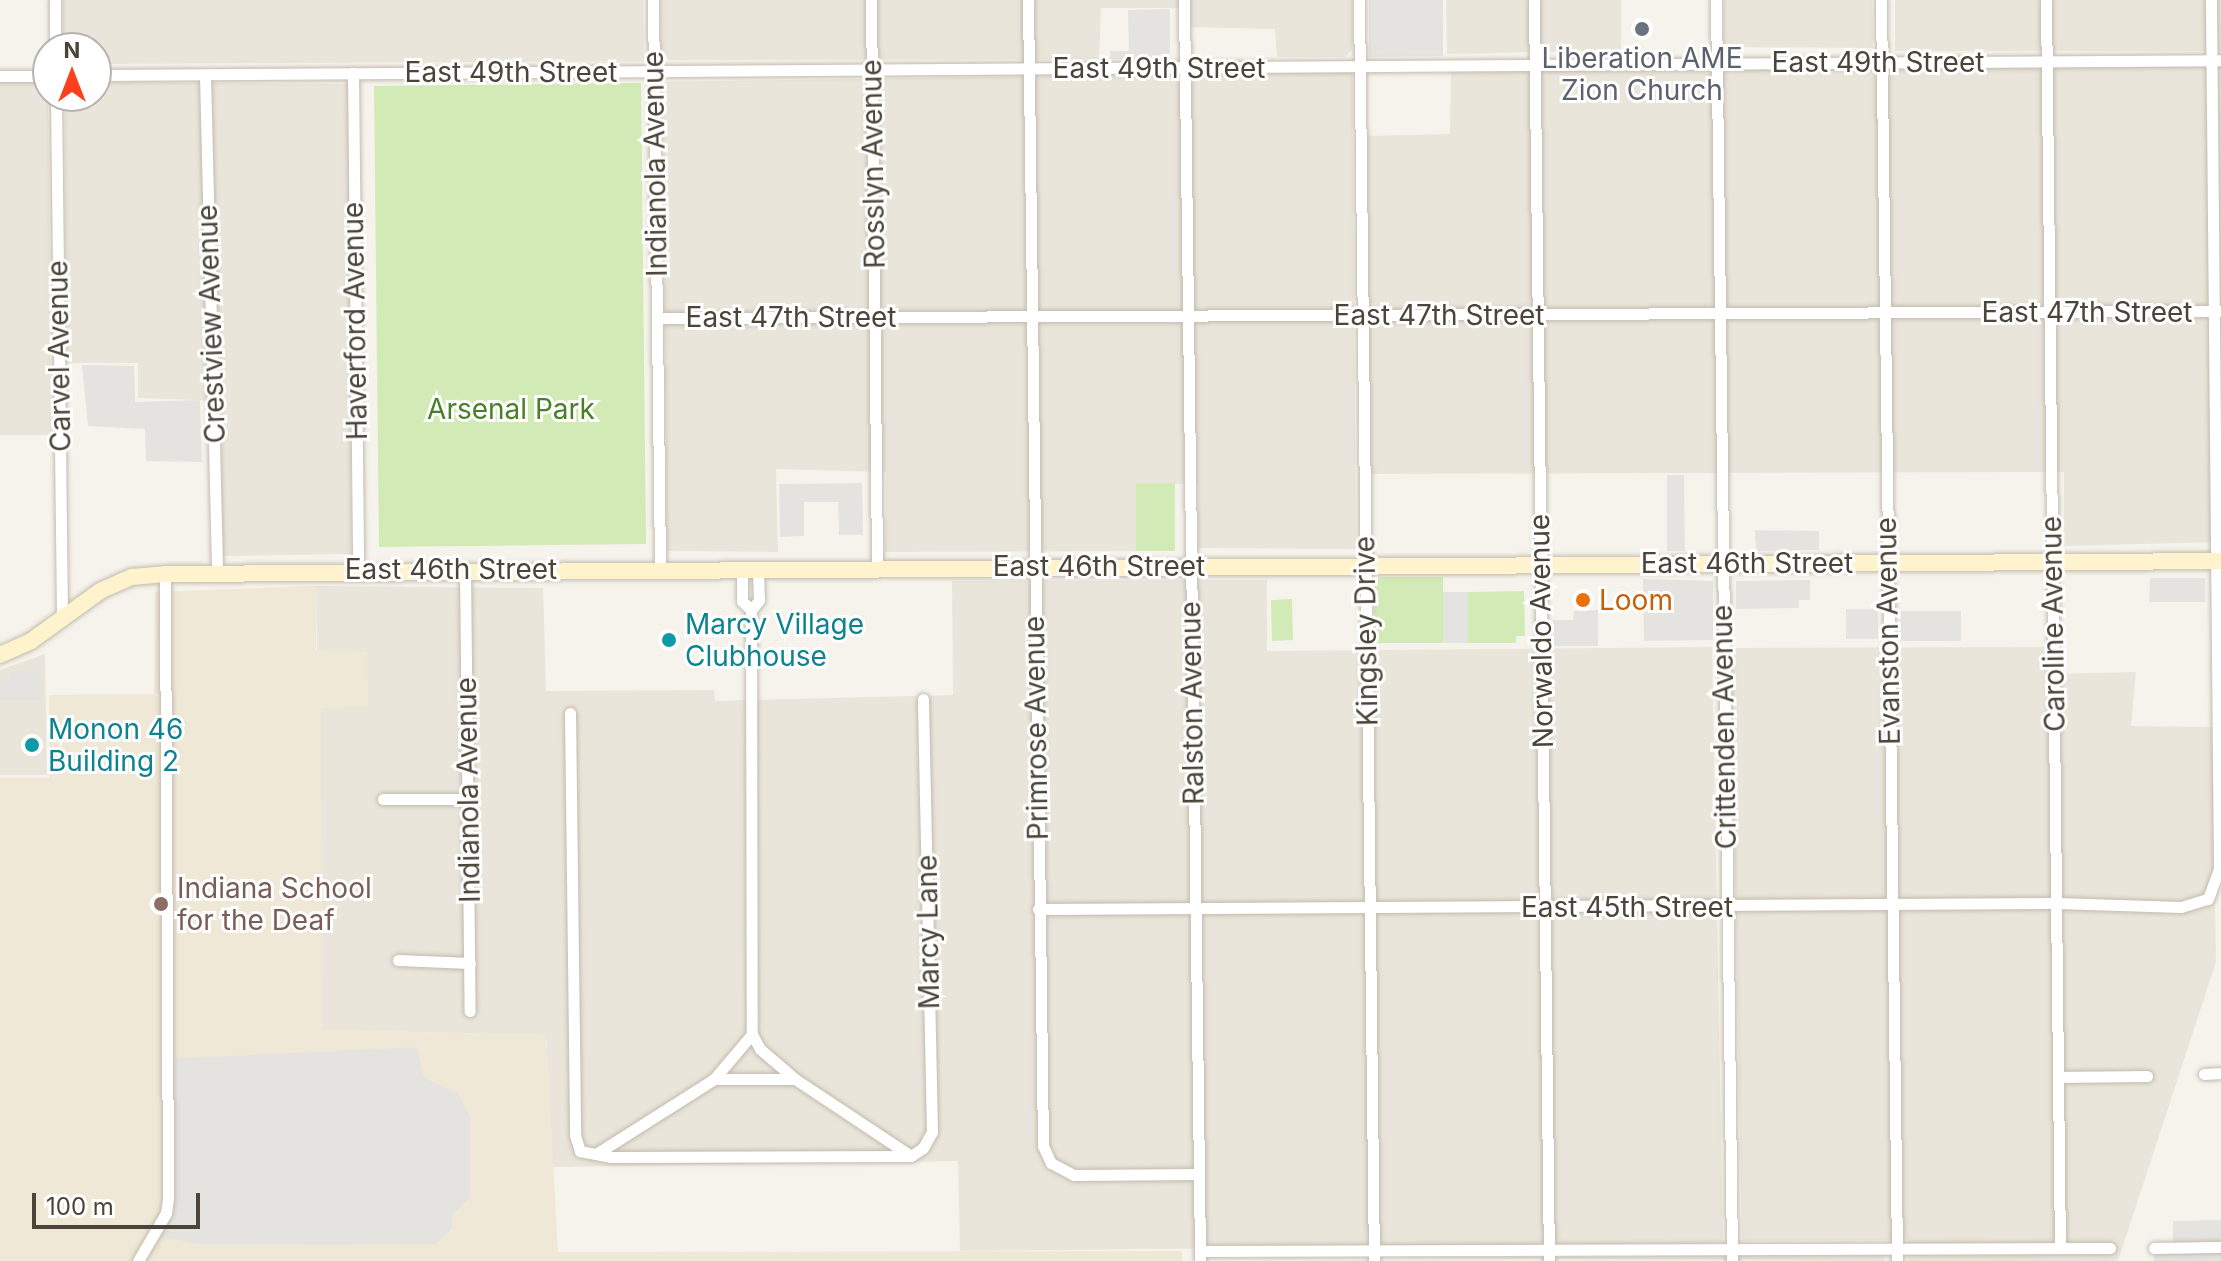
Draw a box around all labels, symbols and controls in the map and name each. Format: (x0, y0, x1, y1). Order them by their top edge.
marker: Liberation AME Zion Church (1633, 20, 1651, 38)
north arrow (32, 32, 112, 112)
text: N (64, 37, 80, 63)
place label: Liberation AME Zion Church (1542, 41, 1742, 107)
street label: East 49th Street (1772, 45, 1984, 79)
street label: Indianola Avenue (636, 51, 674, 277)
street label: East 49th Street (1053, 51, 1265, 85)
street label: East 49th Street (405, 55, 617, 89)
street label: Rosslyn Avenue (854, 59, 892, 269)
street label: Haverford Avenue (336, 202, 374, 440)
street label: Crestview Avenue (190, 204, 232, 444)
street label: Carvel Avenue (41, 260, 77, 452)
street label: East 47th Street (1982, 295, 2192, 329)
street label: East 47th Street (1334, 298, 1544, 332)
street label: East 47th Street (686, 300, 896, 334)
park label: Arsenal Park (427, 392, 595, 426)
street label: Norwaldo Avenue (1522, 514, 1560, 748)
street label: Caroline Avenue (2034, 516, 2072, 732)
street label: Evanston Avenue (1869, 517, 1907, 745)
street label: Kingsley Drive (1348, 536, 1384, 726)
street label: East 46th Street (1641, 546, 1853, 580)
street label: East 46th Street (993, 549, 1205, 583)
street label: East 46th Street (345, 552, 557, 586)
place label: Loom (1599, 583, 1673, 617)
marker: Loom (1574, 591, 1592, 609)
street label: Ralston Avenue (1173, 601, 1211, 805)
street label: Crittenden Avenue (1705, 604, 1743, 850)
place label: Marcy Village Clubhouse (685, 607, 864, 673)
street label: Primrose Avenue (1017, 616, 1055, 840)
marker: Marcy Village Clubhouse (660, 631, 678, 649)
street label: Indianola Avenue (449, 677, 487, 903)
place label: Monon 46 Building 2 (48, 712, 183, 778)
marker: Monon 46 Building 2 (23, 736, 41, 754)
street label: Marcy Lane (910, 854, 946, 1010)
place label: Indiana School for the Deaf (177, 871, 372, 937)
street label: East 45th Street (1521, 890, 1733, 924)
marker: Indiana School for the Deaf (152, 895, 170, 913)
scale bar (36, 1177, 204, 1227)
text: 100 m (46, 1192, 114, 1221)

